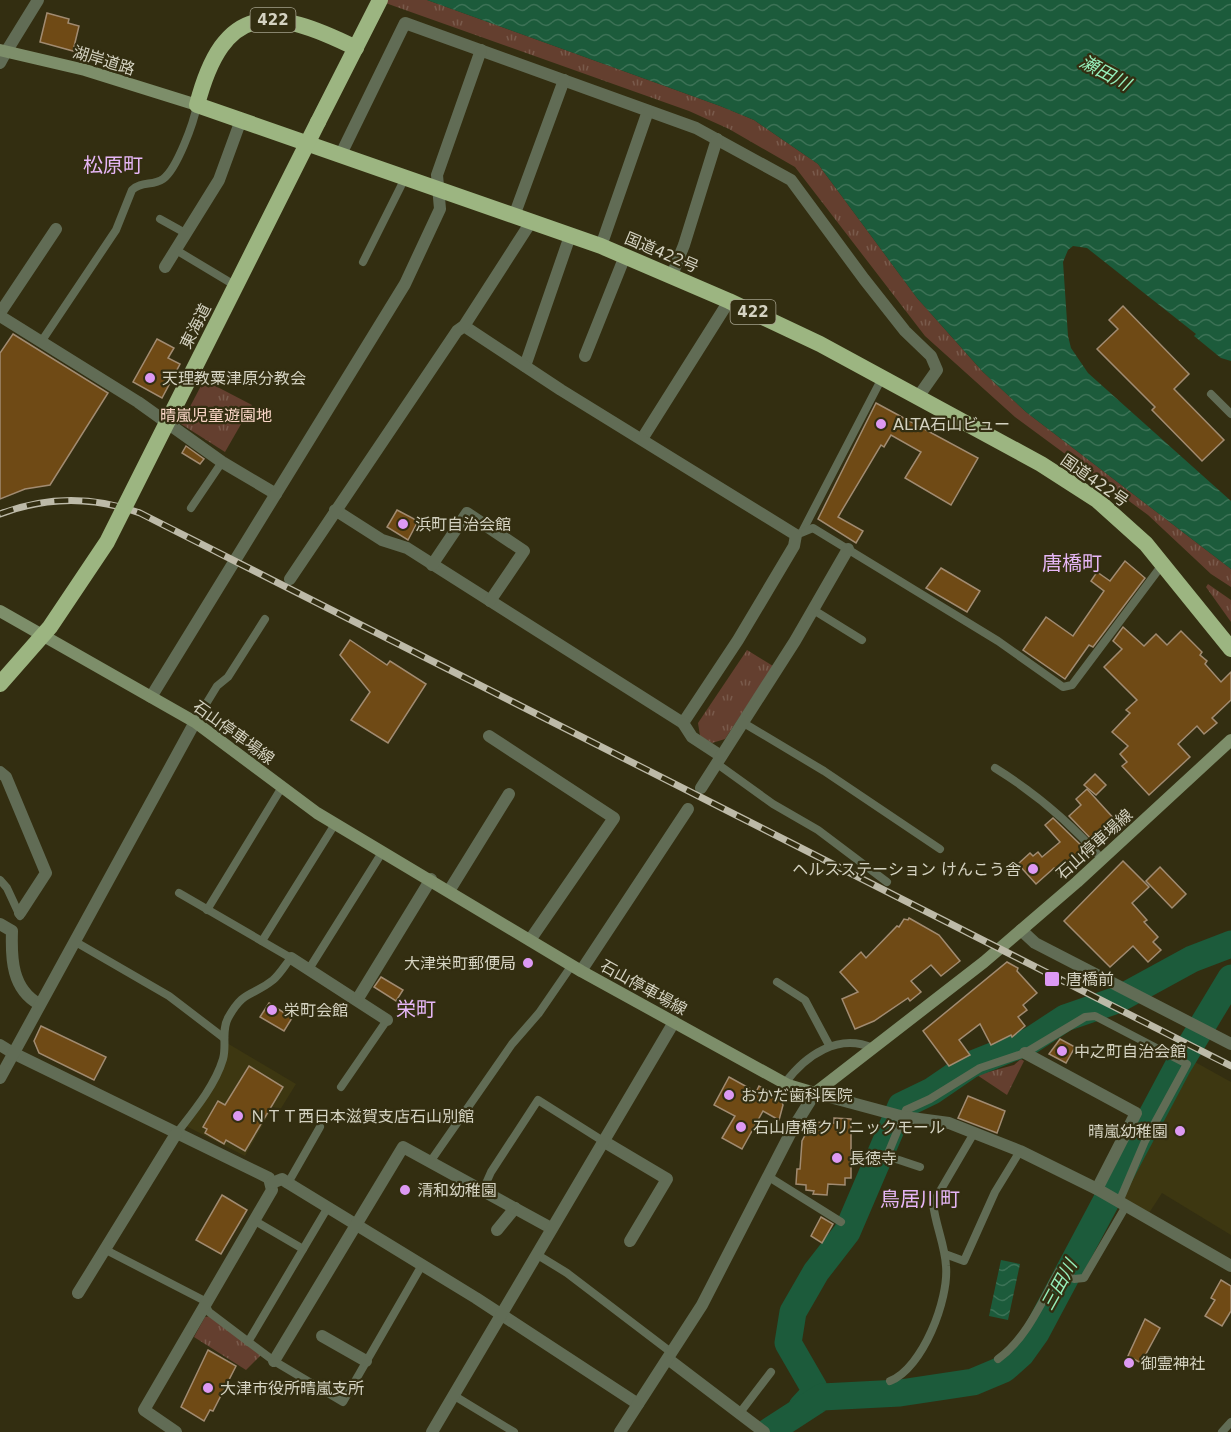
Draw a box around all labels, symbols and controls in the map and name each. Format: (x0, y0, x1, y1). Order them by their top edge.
road number: 422 (250, 8, 296, 32)
street label: 湖岸道路 (70, 42, 137, 79)
water label: 瀬田川 (1076, 51, 1136, 95)
district label: 松原町 (83, 153, 143, 177)
street label: 国道422号 (622, 228, 702, 277)
road number: 422 (730, 300, 776, 324)
street label: 東海道 (176, 301, 215, 352)
place label: 天理教粟津原分教会 (162, 369, 306, 388)
marker: 天理教粟津原分教会 (143, 371, 157, 385)
park label: 晴嵐児童遊園地 (160, 406, 272, 425)
place label: ALTA石山ビュー (893, 415, 1010, 434)
marker: ALTA石山ビュー (874, 417, 888, 431)
street label: 国道422号 (1057, 450, 1132, 511)
place label: 浜町自治会館 (415, 515, 511, 534)
marker: 浜町自治会館 (396, 517, 410, 531)
district label: 唐橋町 (1042, 551, 1102, 575)
street label: 石山停車場線 (189, 697, 278, 768)
street label: 石山停車場線 (1052, 805, 1136, 884)
place label: ヘルスステーション けんこう舎 (792, 860, 1021, 879)
marker: ヘルスステーション けんこう舎 (1026, 862, 1040, 876)
place label: 大津栄町郵便局 (404, 954, 516, 973)
marker: 大津栄町郵便局 (521, 956, 535, 970)
street label: 石山停車場線 (597, 956, 690, 1019)
marker: 唐橋前 (1043, 970, 1061, 988)
place label: 唐橋前 (1066, 970, 1114, 989)
district label: 栄町 (396, 997, 436, 1021)
place label: 栄町会館 (284, 1001, 348, 1020)
marker: 栄町会館 (265, 1003, 279, 1017)
place label: 中之町自治会館 (1074, 1042, 1186, 1061)
marker: 中之町自治会館 (1055, 1044, 1069, 1058)
place label: おかだ歯科医院 (741, 1086, 853, 1105)
marker: おかだ歯科医院 (722, 1088, 736, 1102)
place label: ＮＴＴ西日本滋賀支店石山別館 (250, 1107, 474, 1126)
marker: ＮＴＴ西日本滋賀支店石山別館 (231, 1109, 245, 1123)
place label: 石山唐橋クリニックモール (753, 1118, 945, 1137)
marker: 石山唐橋クリニックモール (734, 1120, 748, 1134)
place label: 晴嵐幼稚園 (1088, 1122, 1168, 1141)
marker: 晴嵐幼稚園 (1173, 1124, 1187, 1138)
place label: 長徳寺 (849, 1149, 897, 1168)
marker: 長徳寺 (830, 1151, 844, 1165)
place label: 清和幼稚園 (417, 1181, 497, 1200)
marker: 清和幼稚園 (398, 1183, 412, 1197)
district label: 鳥居川町 (880, 1187, 960, 1211)
water label: 三田川 (1036, 1254, 1082, 1313)
place label: 御霊神社 (1141, 1354, 1205, 1373)
marker: 御霊神社 (1122, 1356, 1136, 1370)
place label: 大津市役所晴嵐支所 (220, 1379, 364, 1398)
marker: 大津市役所晴嵐支所 (201, 1381, 215, 1395)

